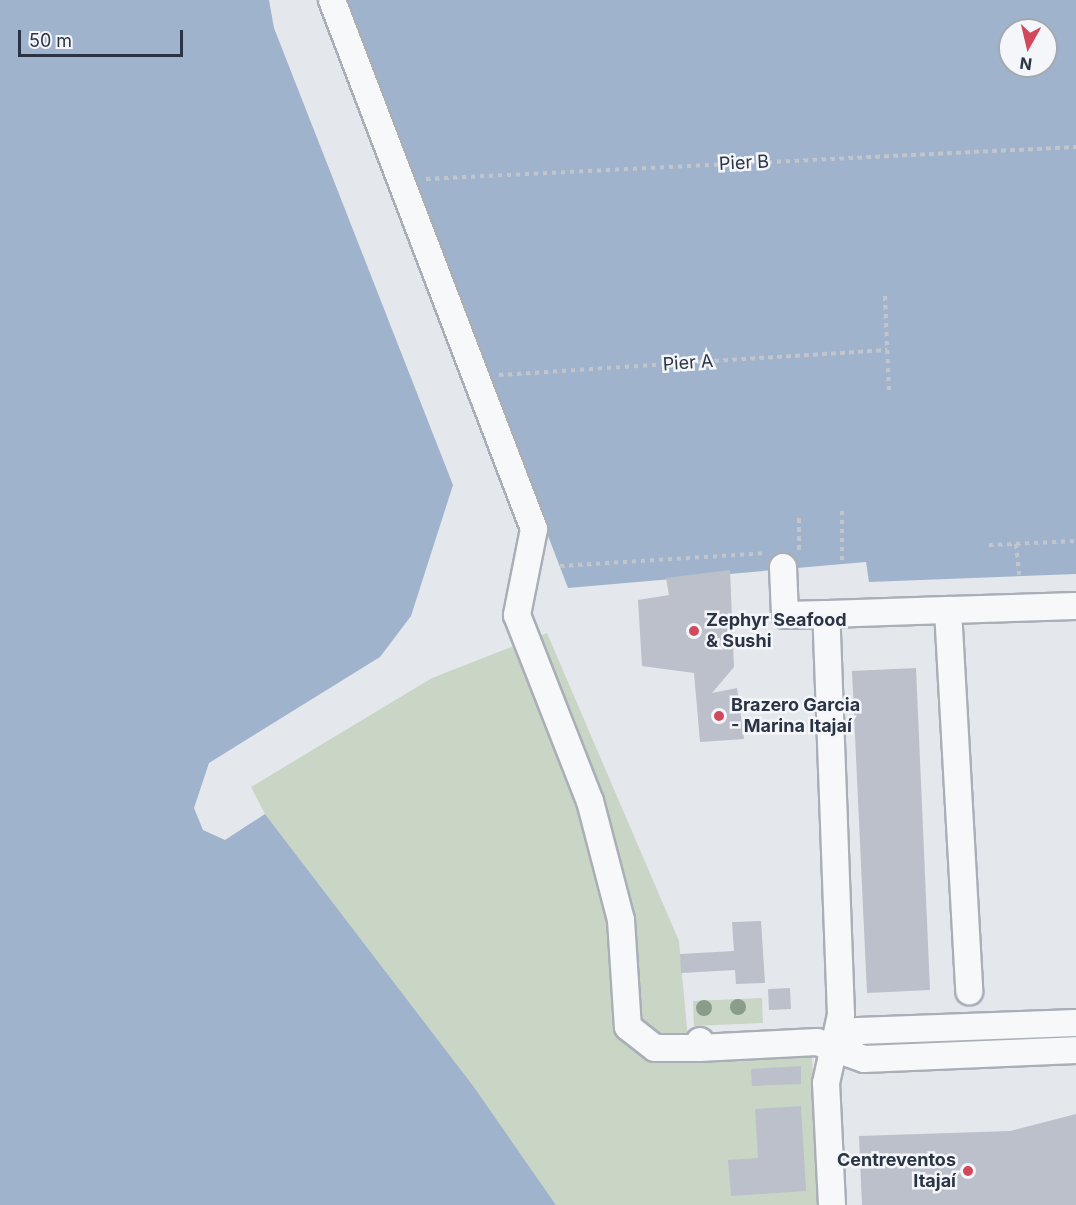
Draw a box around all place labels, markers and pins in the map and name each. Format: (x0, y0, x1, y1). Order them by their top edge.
place label: Zephyr Seafood & Sushi (706, 610, 847, 652)
marker: Zephyr Seafood & Sushi (687, 624, 701, 638)
place label: Brazero Garcia - Marina Itajaí (731, 695, 860, 738)
marker: Brazero Garcia - Marina Itajaí (712, 709, 726, 723)
place label: Centreventos Itajaí (837, 1150, 956, 1192)
marker: Centreventos Itajaí (961, 1164, 975, 1178)

